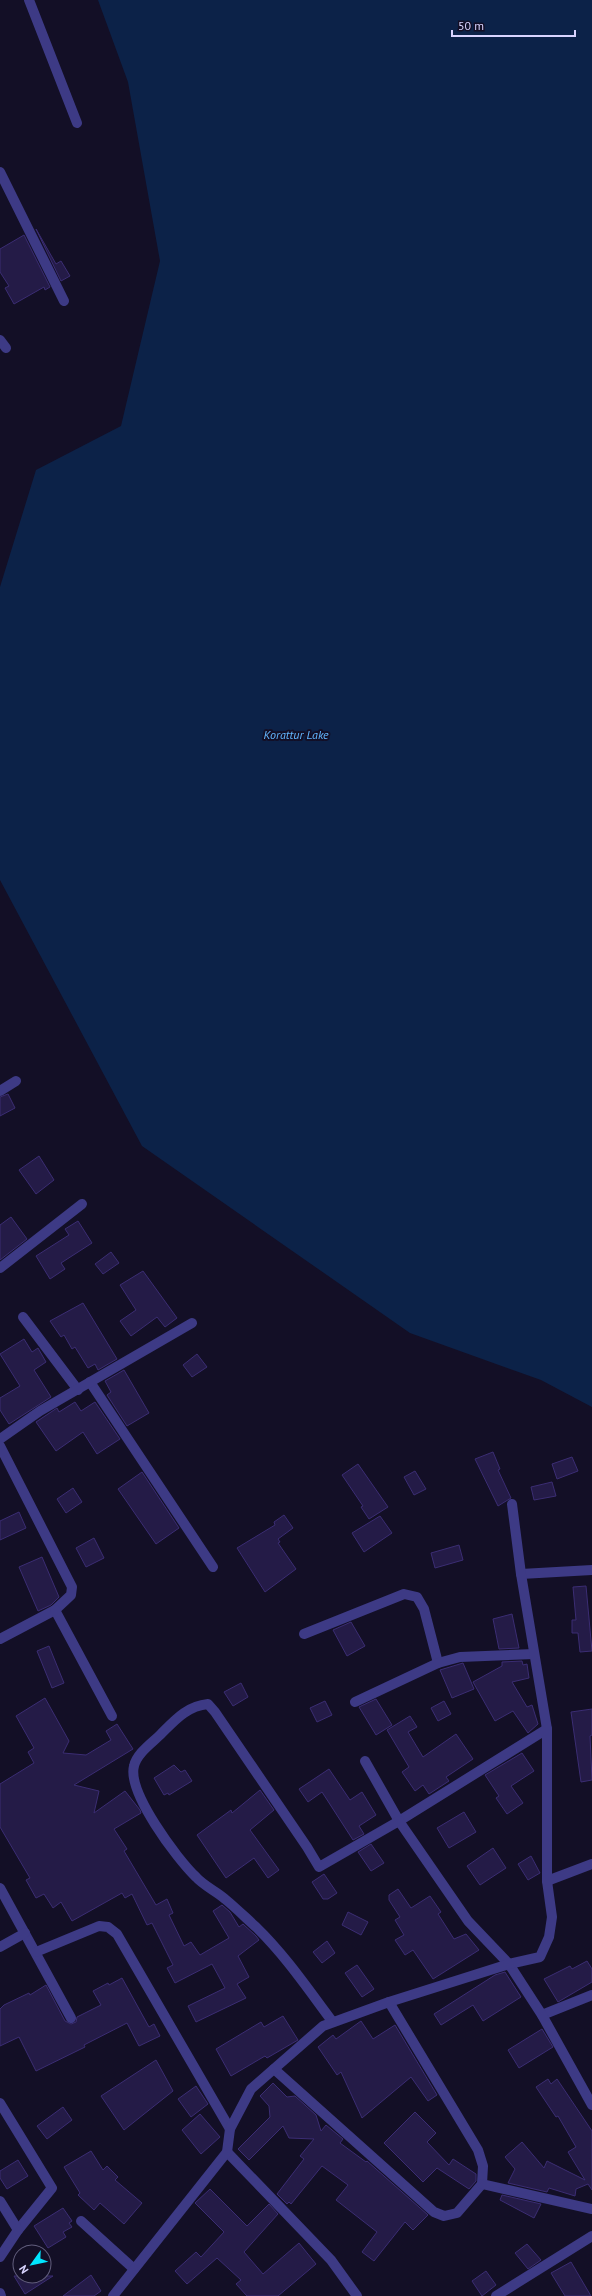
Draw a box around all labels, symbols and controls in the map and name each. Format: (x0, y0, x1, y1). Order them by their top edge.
scale bar (452, 12, 575, 38)
text: 50 m (458, 18, 484, 33)
water label: Korattur Lake (263, 727, 329, 742)
north arrow (12, 2244, 52, 2284)
text: N (16, 2263, 31, 2276)

